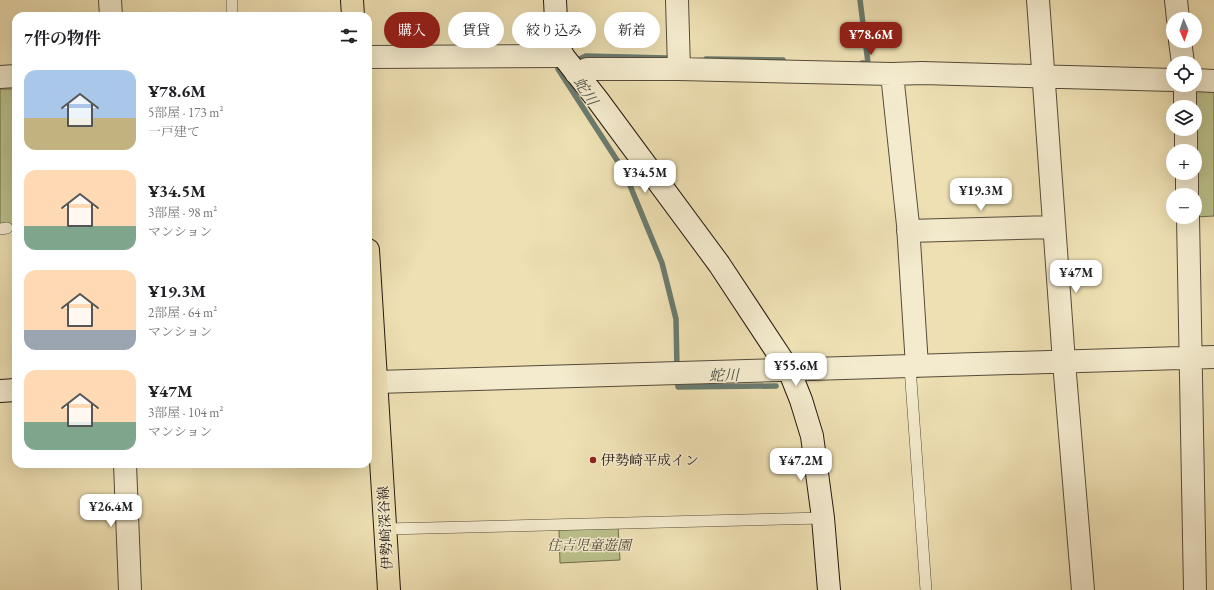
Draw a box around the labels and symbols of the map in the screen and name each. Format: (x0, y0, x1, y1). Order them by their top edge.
north arrow (1166, 12, 1202, 48)
pin: ¥78.6M (838, 22, 904, 56)
water label: 蛇川 (570, 73, 603, 110)
pin: ¥34.5M (612, 160, 678, 194)
pin: ¥19.3M (948, 178, 1014, 212)
pin: ¥47M (1052, 260, 1100, 294)
pin: ¥55.6M (763, 353, 829, 387)
water label: 蛇川 (709, 365, 741, 385)
pin: ¥47.2M (768, 448, 834, 482)
place label: 伊勢崎平成イン (601, 451, 699, 469)
marker: 伊勢崎平成イン (588, 455, 598, 465)
street label: 伊勢崎深谷線 (374, 486, 396, 570)
pin: ¥26.4M (78, 494, 144, 528)
park label: 住吉児童遊園 (547, 536, 633, 554)

